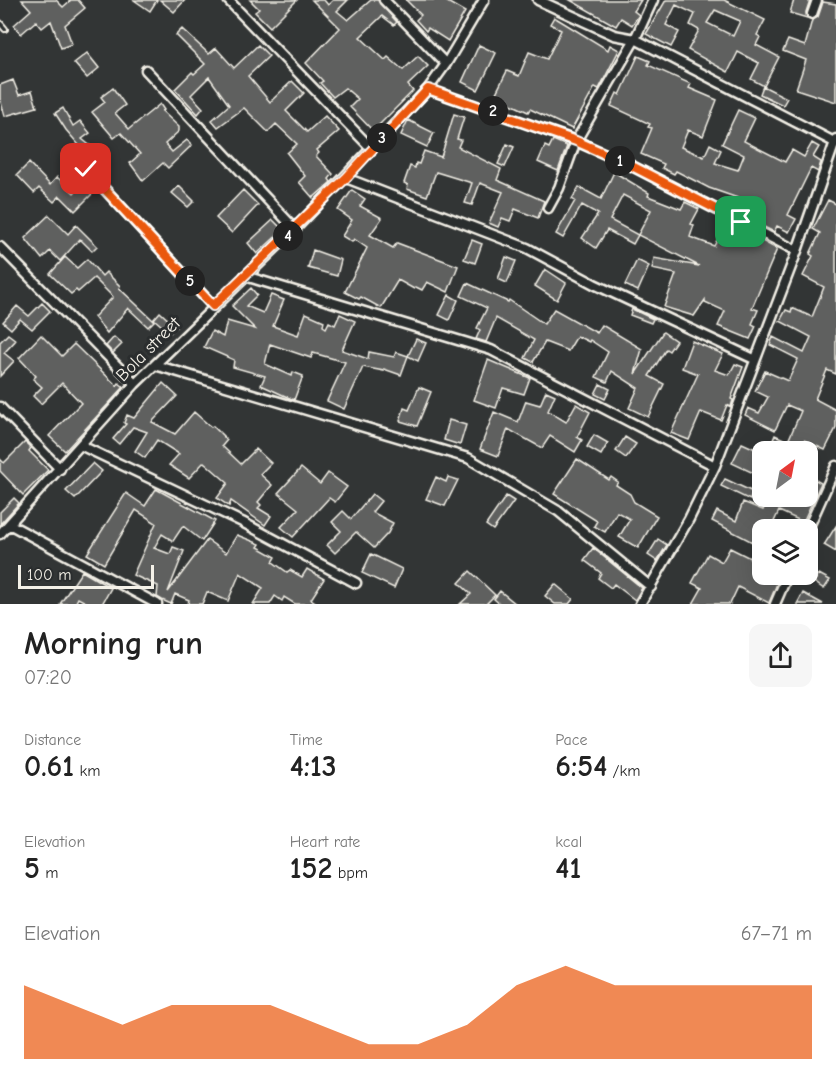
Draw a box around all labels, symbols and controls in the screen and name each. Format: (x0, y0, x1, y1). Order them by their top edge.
pin: 2 (478, 96, 508, 126)
text: 2 (489, 102, 497, 120)
pin: 3 (367, 123, 397, 153)
text: 3 (378, 129, 386, 147)
pin (60, 143, 111, 194)
pin: 1 (605, 146, 635, 176)
icon: check (69, 152, 102, 185)
text: 1 (617, 152, 623, 170)
pin (715, 196, 766, 247)
icon: arrive (724, 205, 757, 238)
pin: 4 (273, 221, 303, 251)
text: 4 (284, 227, 292, 245)
pin: 5 (175, 266, 205, 296)
text: 5 (186, 272, 194, 290)
street label: Bola street (112, 312, 186, 386)
north arrow (752, 441, 818, 507)
map controls (752, 441, 818, 585)
button: layers (752, 519, 818, 585)
scale bar (18, 562, 154, 590)
text: 100 m (27, 566, 71, 584)
text: Morning run (24, 624, 203, 662)
button: share (749, 624, 812, 687)
text: 07:20 (24, 666, 72, 689)
text: Distance (24, 731, 81, 749)
text: Time (290, 731, 323, 749)
text: Pace (555, 731, 588, 749)
text: 0.61 (24, 749, 74, 784)
text: 4:13 (290, 749, 337, 784)
text: 6:54 (555, 749, 607, 784)
text: km (74, 762, 100, 780)
text: /km (607, 762, 641, 780)
text: Elevation (24, 833, 85, 851)
text: Heart rate (290, 833, 360, 851)
text: kcal (555, 833, 582, 851)
text: 5 (24, 851, 40, 886)
text: 152 (290, 851, 332, 886)
text: 41 (555, 851, 581, 886)
text: m (40, 864, 59, 882)
text: bpm (332, 864, 368, 882)
text: Elevation (24, 922, 101, 945)
text: 67–71 m (741, 922, 812, 945)

